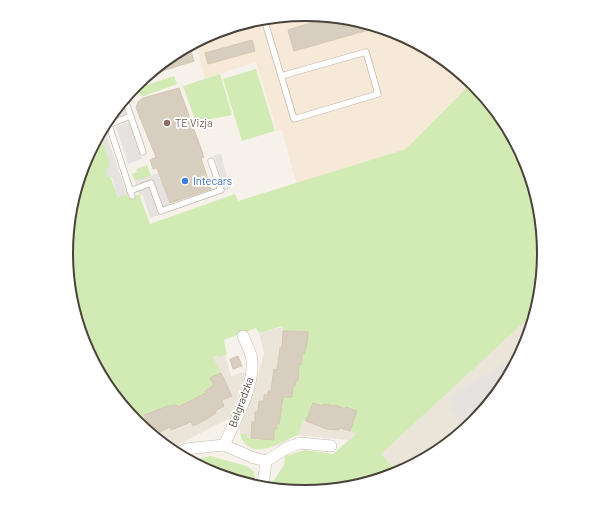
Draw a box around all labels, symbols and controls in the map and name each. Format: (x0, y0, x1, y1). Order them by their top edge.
place label: TE Vizja (175, 116, 213, 129)
marker: TE Vizja (162, 118, 172, 128)
place label: Intecars (193, 174, 232, 187)
marker: Intecars (180, 176, 190, 186)
street label: Belgradzka (225, 375, 256, 429)

